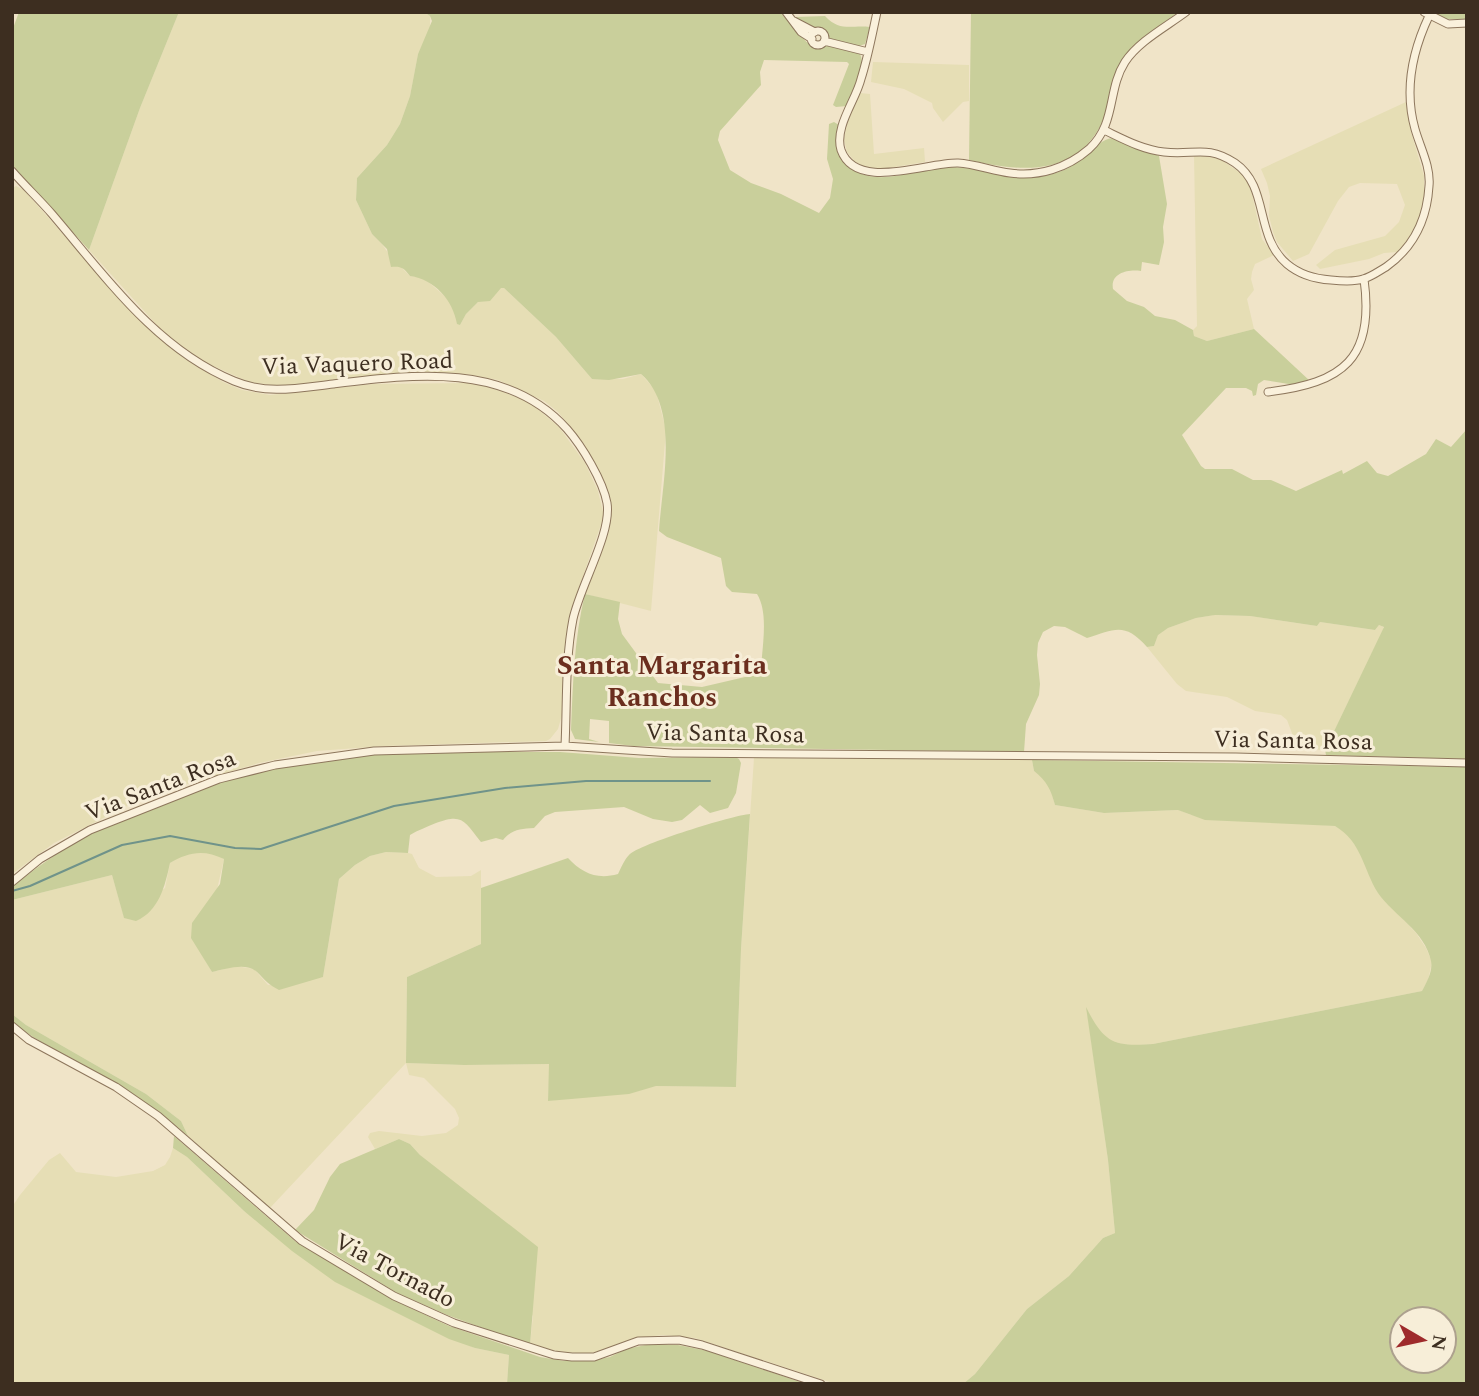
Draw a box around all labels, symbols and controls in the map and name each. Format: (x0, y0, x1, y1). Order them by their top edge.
street label: Via Vaquero Road (260, 343, 454, 385)
district label: Santa Margarita Ranchos (557, 644, 768, 719)
street label: Via Santa Rosa (645, 715, 805, 753)
street label: Via Santa Rosa (1213, 722, 1373, 760)
street label: Via Santa Rosa (80, 741, 241, 831)
street label: Via Tornado (328, 1224, 461, 1318)
north arrow (1388, 1305, 1458, 1375)
text: N (1423, 1332, 1454, 1352)

